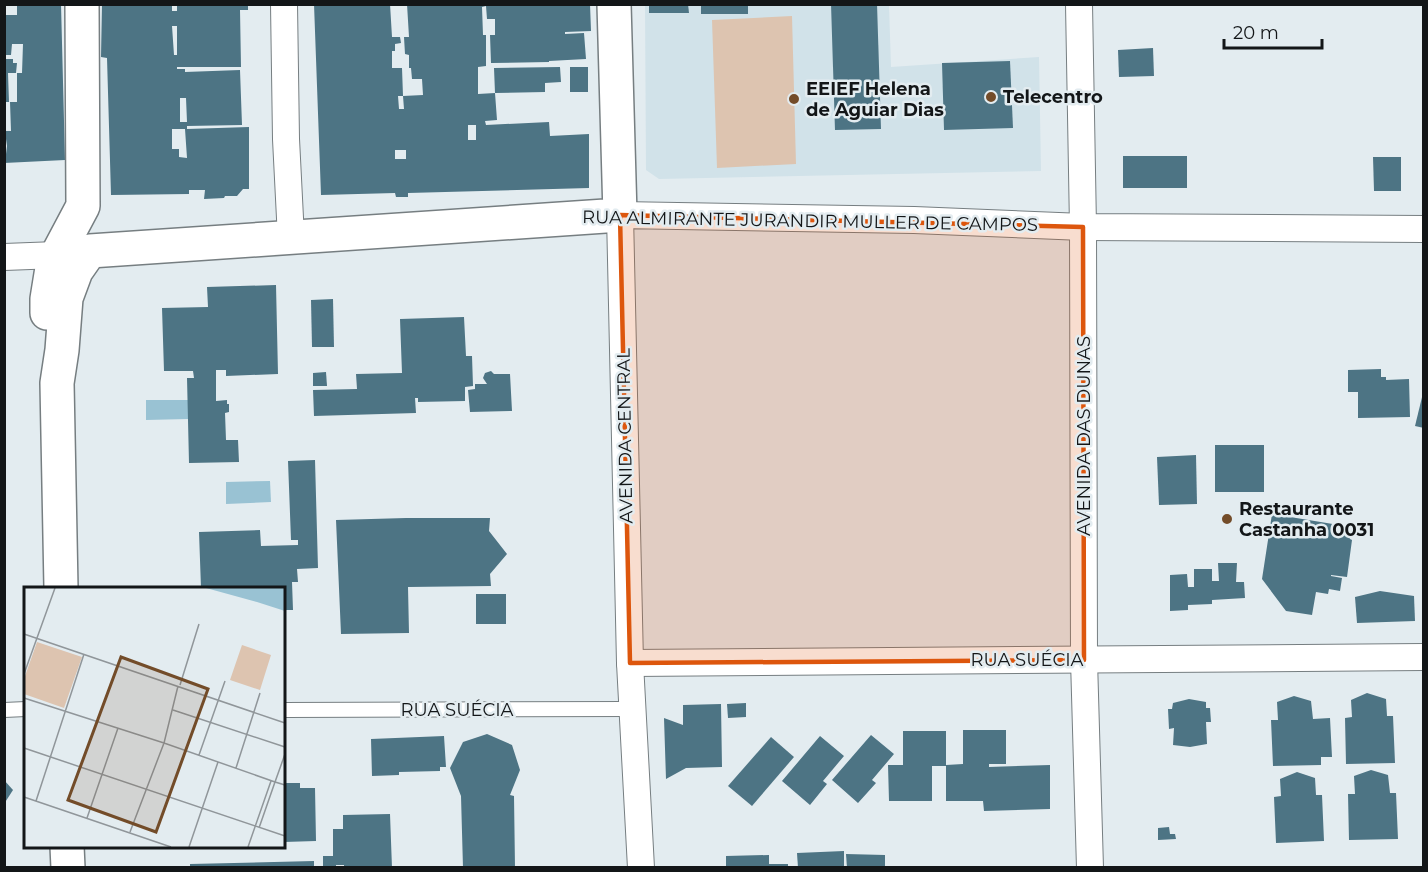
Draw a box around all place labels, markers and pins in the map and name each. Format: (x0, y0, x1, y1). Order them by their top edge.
place label: EEIEF Helena de Aguiar Dias (806, 78, 944, 121)
place label: Telecentro (1003, 86, 1103, 108)
marker: Telecentro (984, 90, 998, 104)
marker: EEIEF Helena de Aguiar Dias (787, 92, 801, 106)
place label: Restaurante Castanha 0031 (1239, 498, 1374, 541)
marker: Restaurante Castanha 0031 (1220, 512, 1234, 526)

